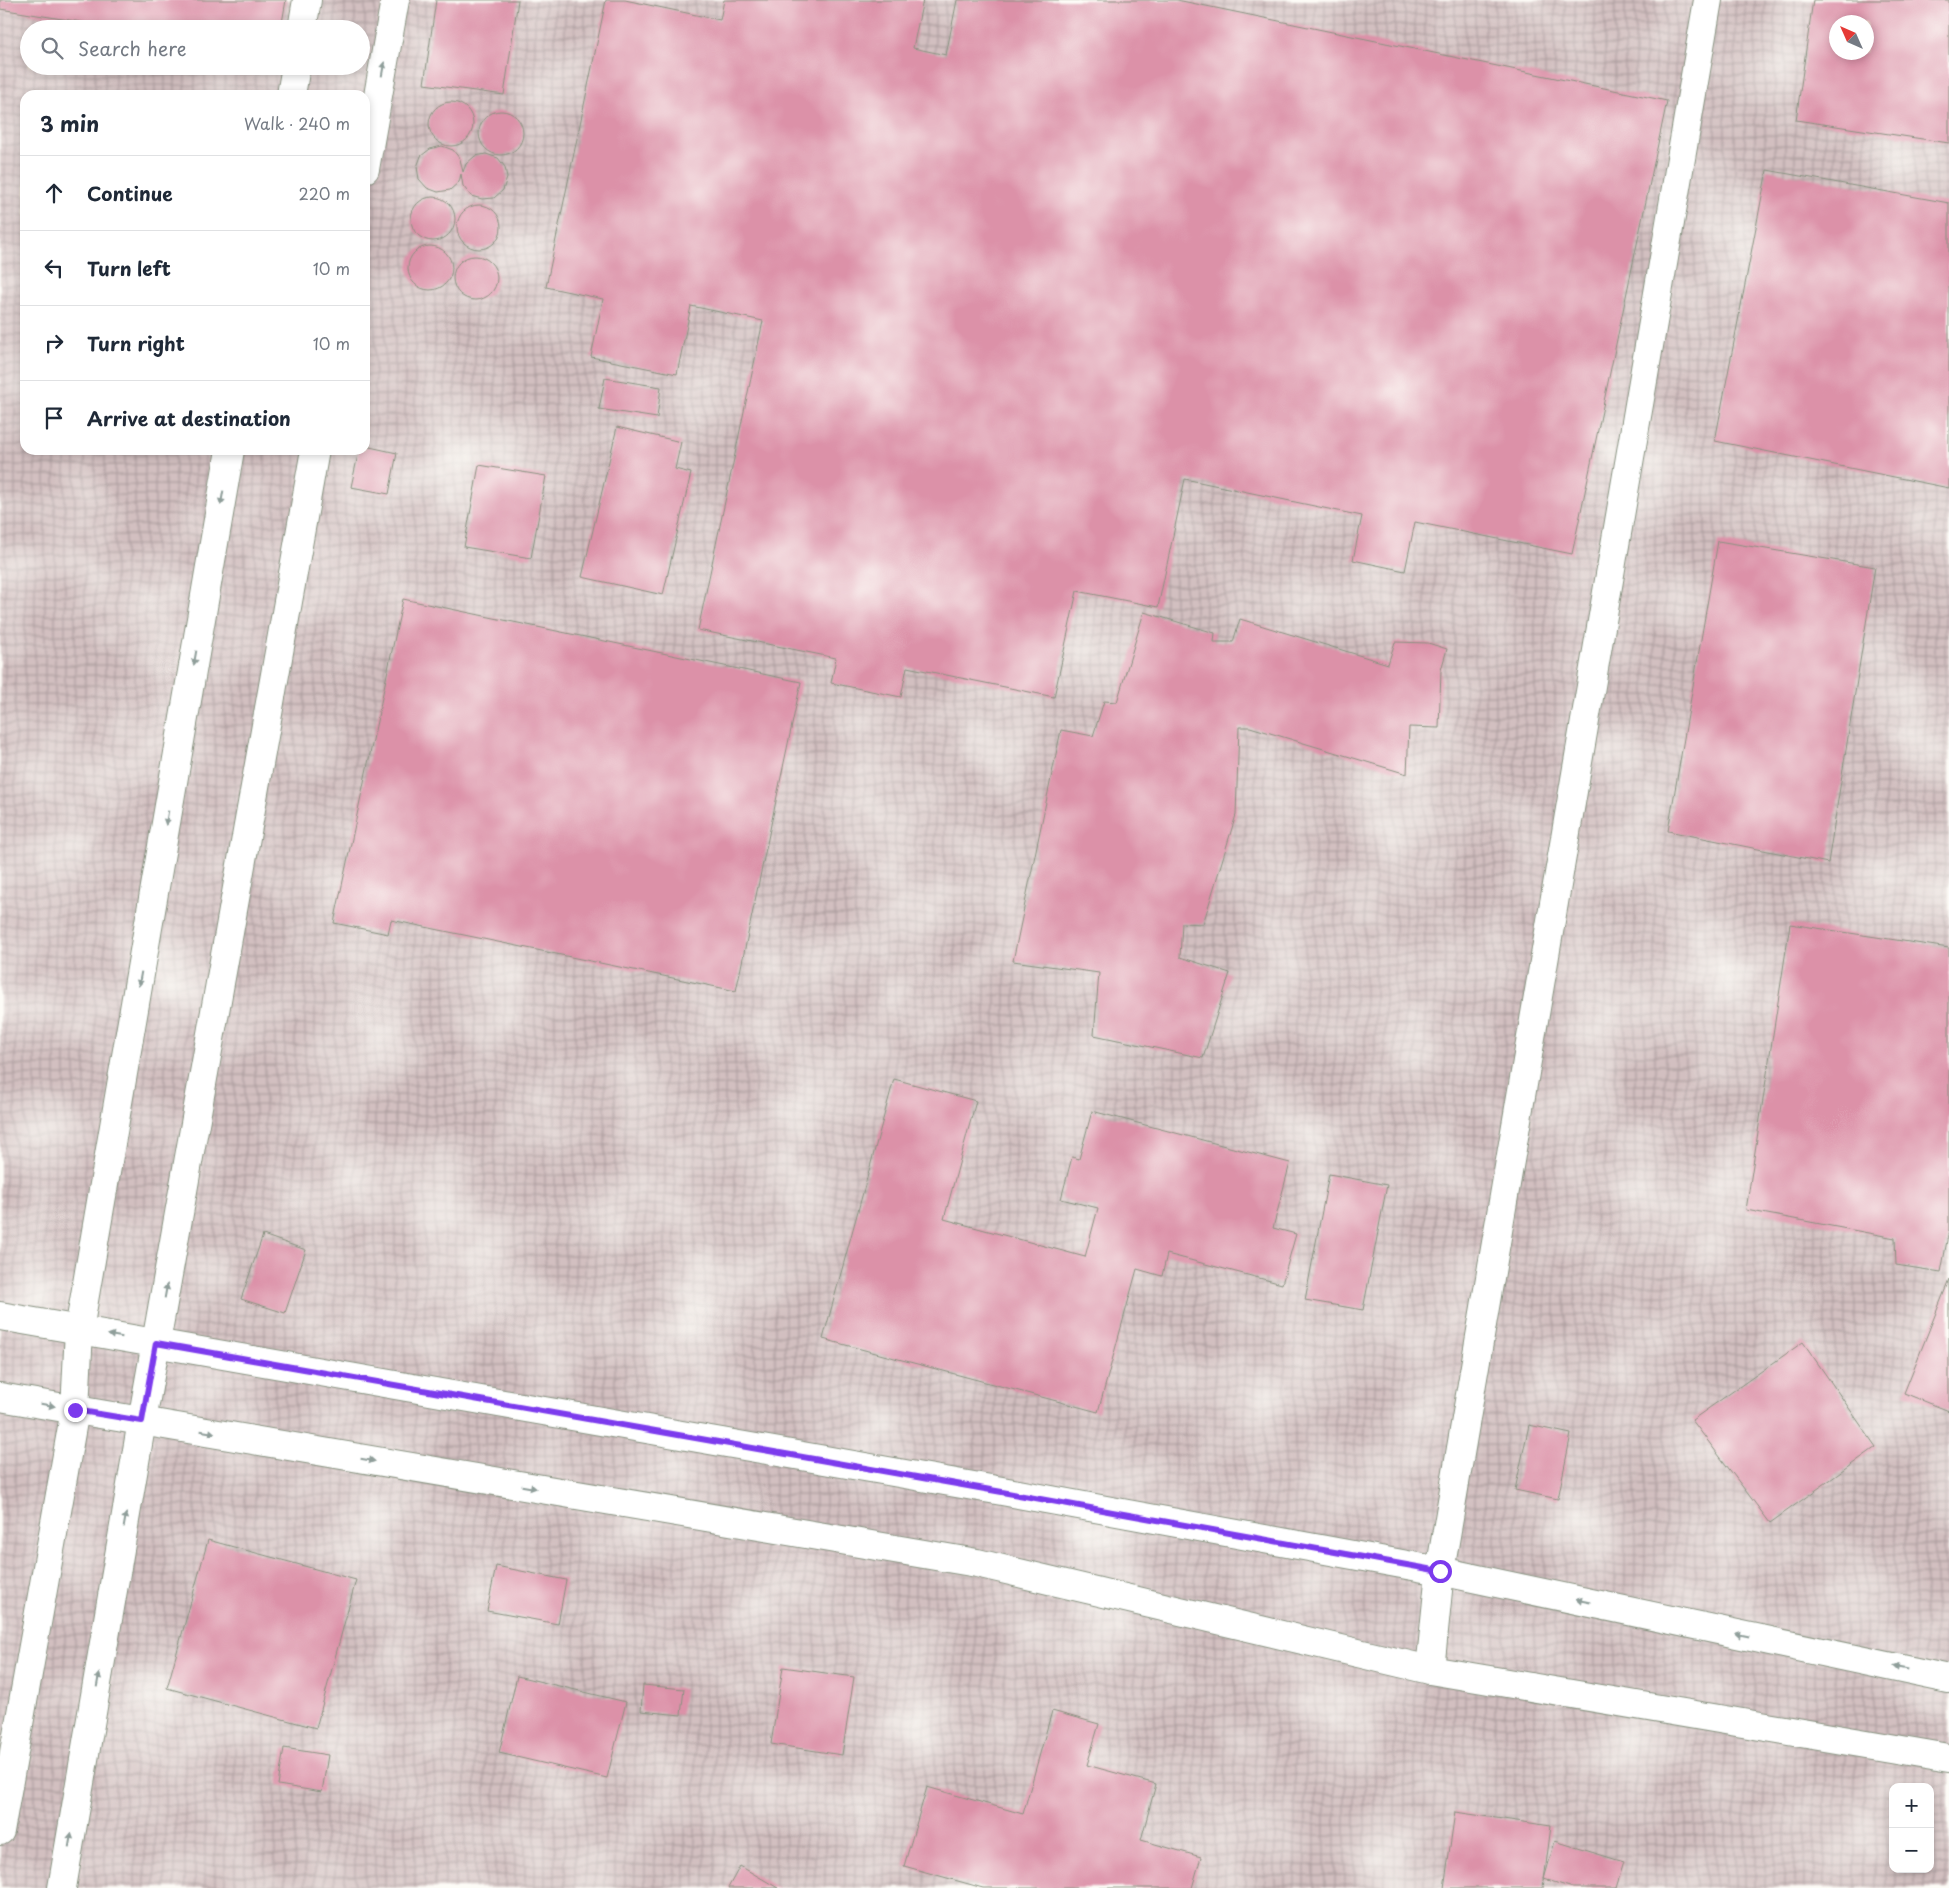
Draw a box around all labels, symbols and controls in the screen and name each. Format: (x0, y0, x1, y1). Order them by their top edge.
north arrow (1829, 15, 1874, 60)
search box (20, 20, 370, 75)
icon: search (38, 34, 66, 62)
text: Search here (78, 34, 187, 62)
one-way arrow (379, 61, 387, 77)
text: 3 min (40, 107, 99, 139)
text: Walk · 240 m (244, 111, 350, 135)
icon: ahead (40, 179, 68, 207)
text: Continue (87, 179, 173, 207)
text: 220 m (299, 181, 350, 205)
icon: left (40, 254, 68, 282)
text: Turn left (87, 254, 171, 282)
text: 10 m (313, 256, 350, 280)
icon: right (40, 329, 68, 357)
text: Turn right (87, 329, 185, 357)
text: 10 m (313, 331, 350, 355)
icon: arrive (40, 404, 68, 432)
text: Arrive at destination (87, 404, 291, 432)
one-way arrow (217, 490, 225, 506)
one-way arrow (190, 651, 198, 667)
one-way arrow (163, 811, 171, 827)
one-way arrow (135, 971, 143, 987)
one-way arrow (162, 1282, 170, 1298)
one-way arrow (106, 1332, 122, 1340)
route end (64, 1399, 87, 1422)
one-way arrow (40, 1402, 56, 1410)
one-way arrow (201, 1429, 217, 1437)
one-way arrow (361, 1456, 377, 1464)
one-way arrow (521, 1483, 537, 1491)
one-way arrow (122, 1511, 130, 1527)
route start (1429, 1560, 1452, 1583)
one-way arrow (1576, 1597, 1591, 1605)
one-way arrow (1735, 1631, 1750, 1639)
one-way arrow (1893, 1664, 1909, 1672)
one-way arrow (94, 1671, 102, 1687)
map controls (1889, 1783, 1934, 1873)
button: + (1889, 1783, 1934, 1828)
button: − (1889, 1828, 1934, 1873)
one-way arrow (67, 1832, 75, 1848)

